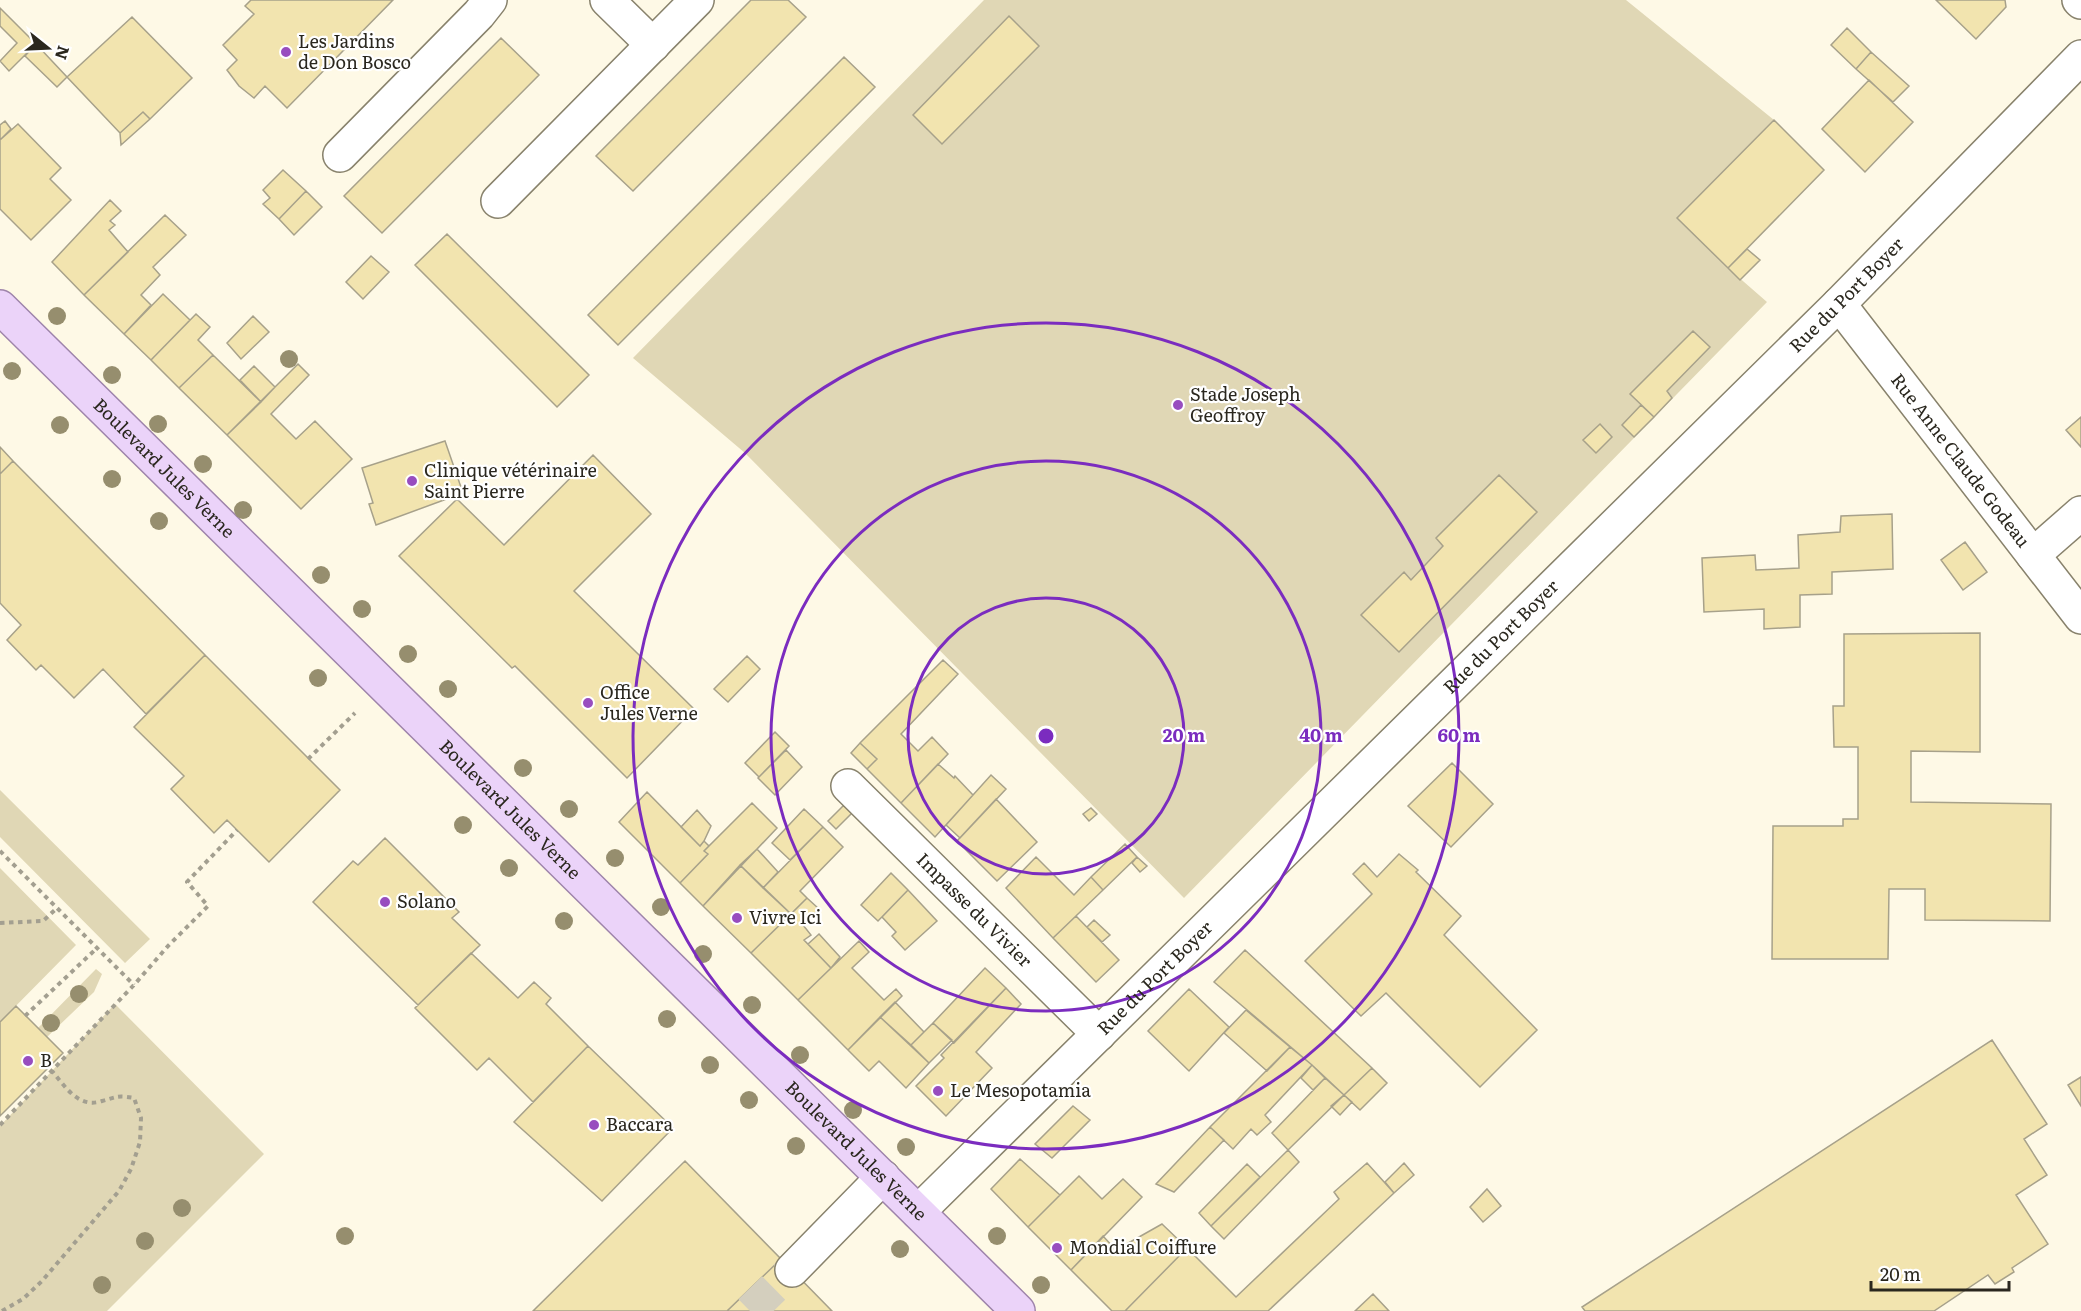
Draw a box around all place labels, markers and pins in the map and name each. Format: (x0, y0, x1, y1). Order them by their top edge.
place label: Les Jardins de Don Bosco (298, 27, 411, 75)
marker: Les Jardins de Don Bosco (279, 45, 293, 59)
place label: Stade Joseph Geoffroy (1190, 380, 1301, 428)
marker: Stade Joseph Geoffroy (1171, 398, 1185, 412)
place label: Clinique vétérinaire Saint Pierre (424, 456, 597, 504)
marker: Clinique vétérinaire Saint Pierre (405, 474, 419, 488)
place label: Office Jules Verne (600, 678, 698, 726)
marker: Office Jules Verne (581, 696, 595, 710)
centre of rings (1036, 726, 1056, 746)
place label: Solano (397, 887, 456, 914)
marker: Solano (378, 895, 392, 909)
place label: Vivre Ici (749, 903, 822, 930)
marker: Vivre Ici (730, 911, 744, 925)
place label: B (40, 1046, 52, 1073)
marker: B (21, 1054, 35, 1068)
place label: Le Mesopotamia (950, 1076, 1091, 1103)
marker: Le Mesopotamia (931, 1084, 945, 1098)
place label: Baccara (606, 1110, 673, 1137)
marker: Baccara (587, 1118, 601, 1132)
place label: Mondial Coiffure (1069, 1233, 1216, 1260)
marker: Mondial Coiffure (1050, 1241, 1064, 1255)

